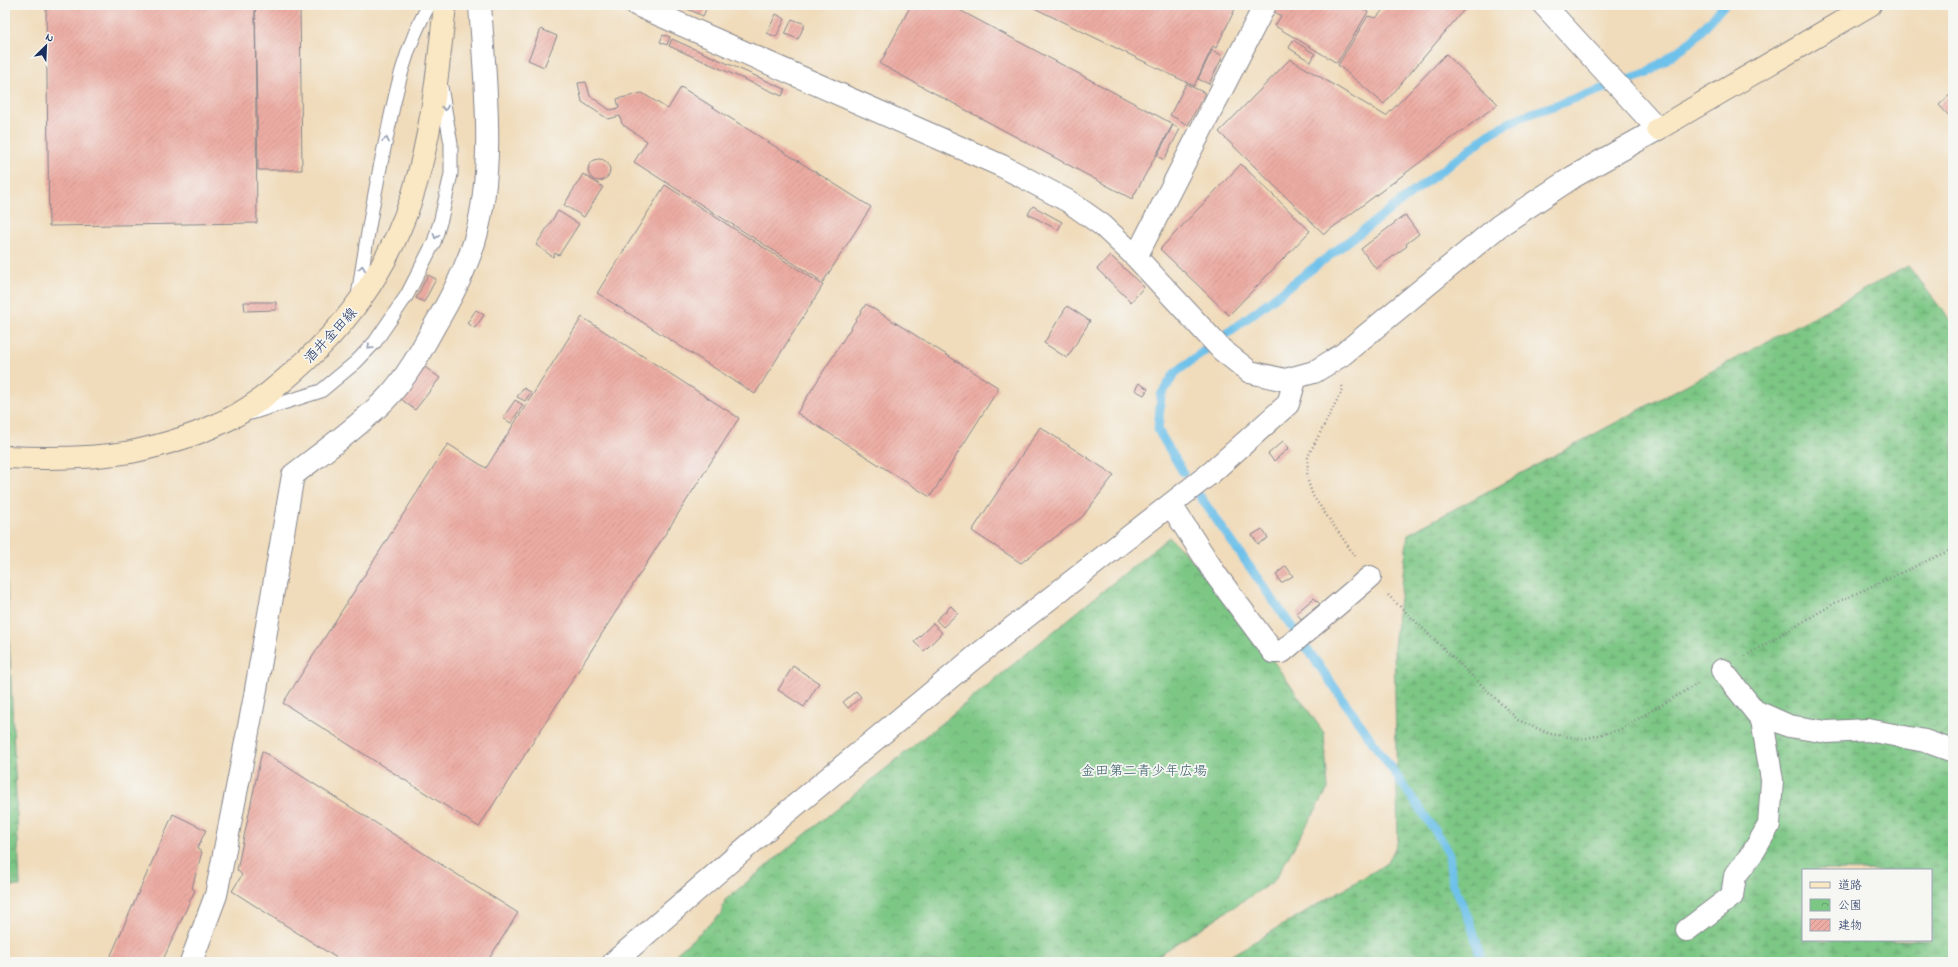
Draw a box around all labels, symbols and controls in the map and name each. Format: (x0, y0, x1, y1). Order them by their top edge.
north arrow (26, 26, 66, 66)
text: N (43, 29, 56, 47)
one-way arrow (440, 105, 449, 111)
one-way arrow (381, 137, 389, 143)
one-way arrow (432, 232, 440, 239)
one-way arrow (357, 264, 366, 271)
street label: 酒井金田線 (300, 303, 363, 369)
one-way arrow (367, 342, 375, 350)
park label: 金田第二青少年広場 (1081, 761, 1207, 782)
legend (1802, 869, 1932, 941)
text: 道路 (1838, 877, 1862, 895)
text: 公園 (1838, 897, 1862, 915)
text: 建物 (1838, 917, 1862, 935)

